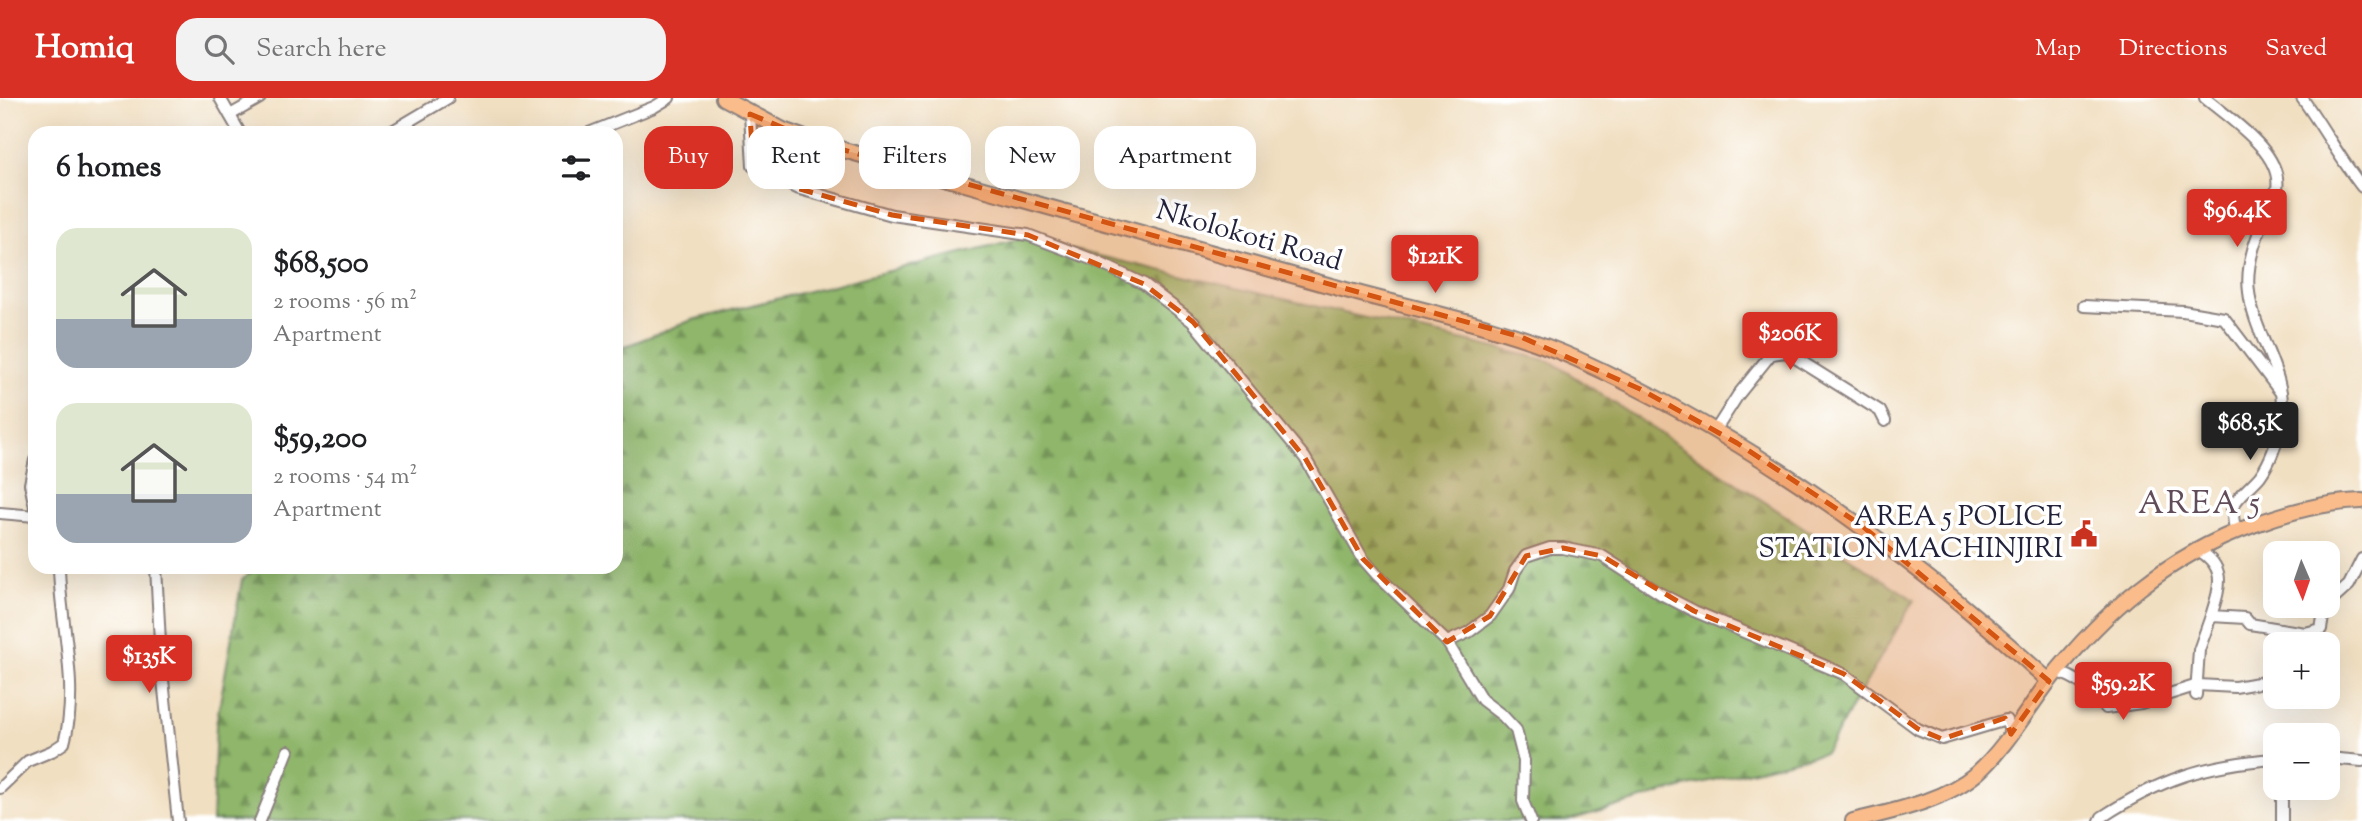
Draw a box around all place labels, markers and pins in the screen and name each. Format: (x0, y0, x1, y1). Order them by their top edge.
pin: $96.4K (2180, 190, 2294, 249)
pin: $121K (1386, 236, 1484, 295)
pin: $206K (1741, 313, 1839, 372)
pin: $68.5K (2193, 402, 2307, 462)
place label: AREA 5 POLICE STATION MACHINJIRI (1758, 498, 2063, 570)
public building icon: AREA 5 POLICE STATION MACHINJIRI (2069, 519, 2099, 549)
pin: $135K (100, 636, 198, 695)
pin: $59.2K (2066, 662, 2180, 722)

